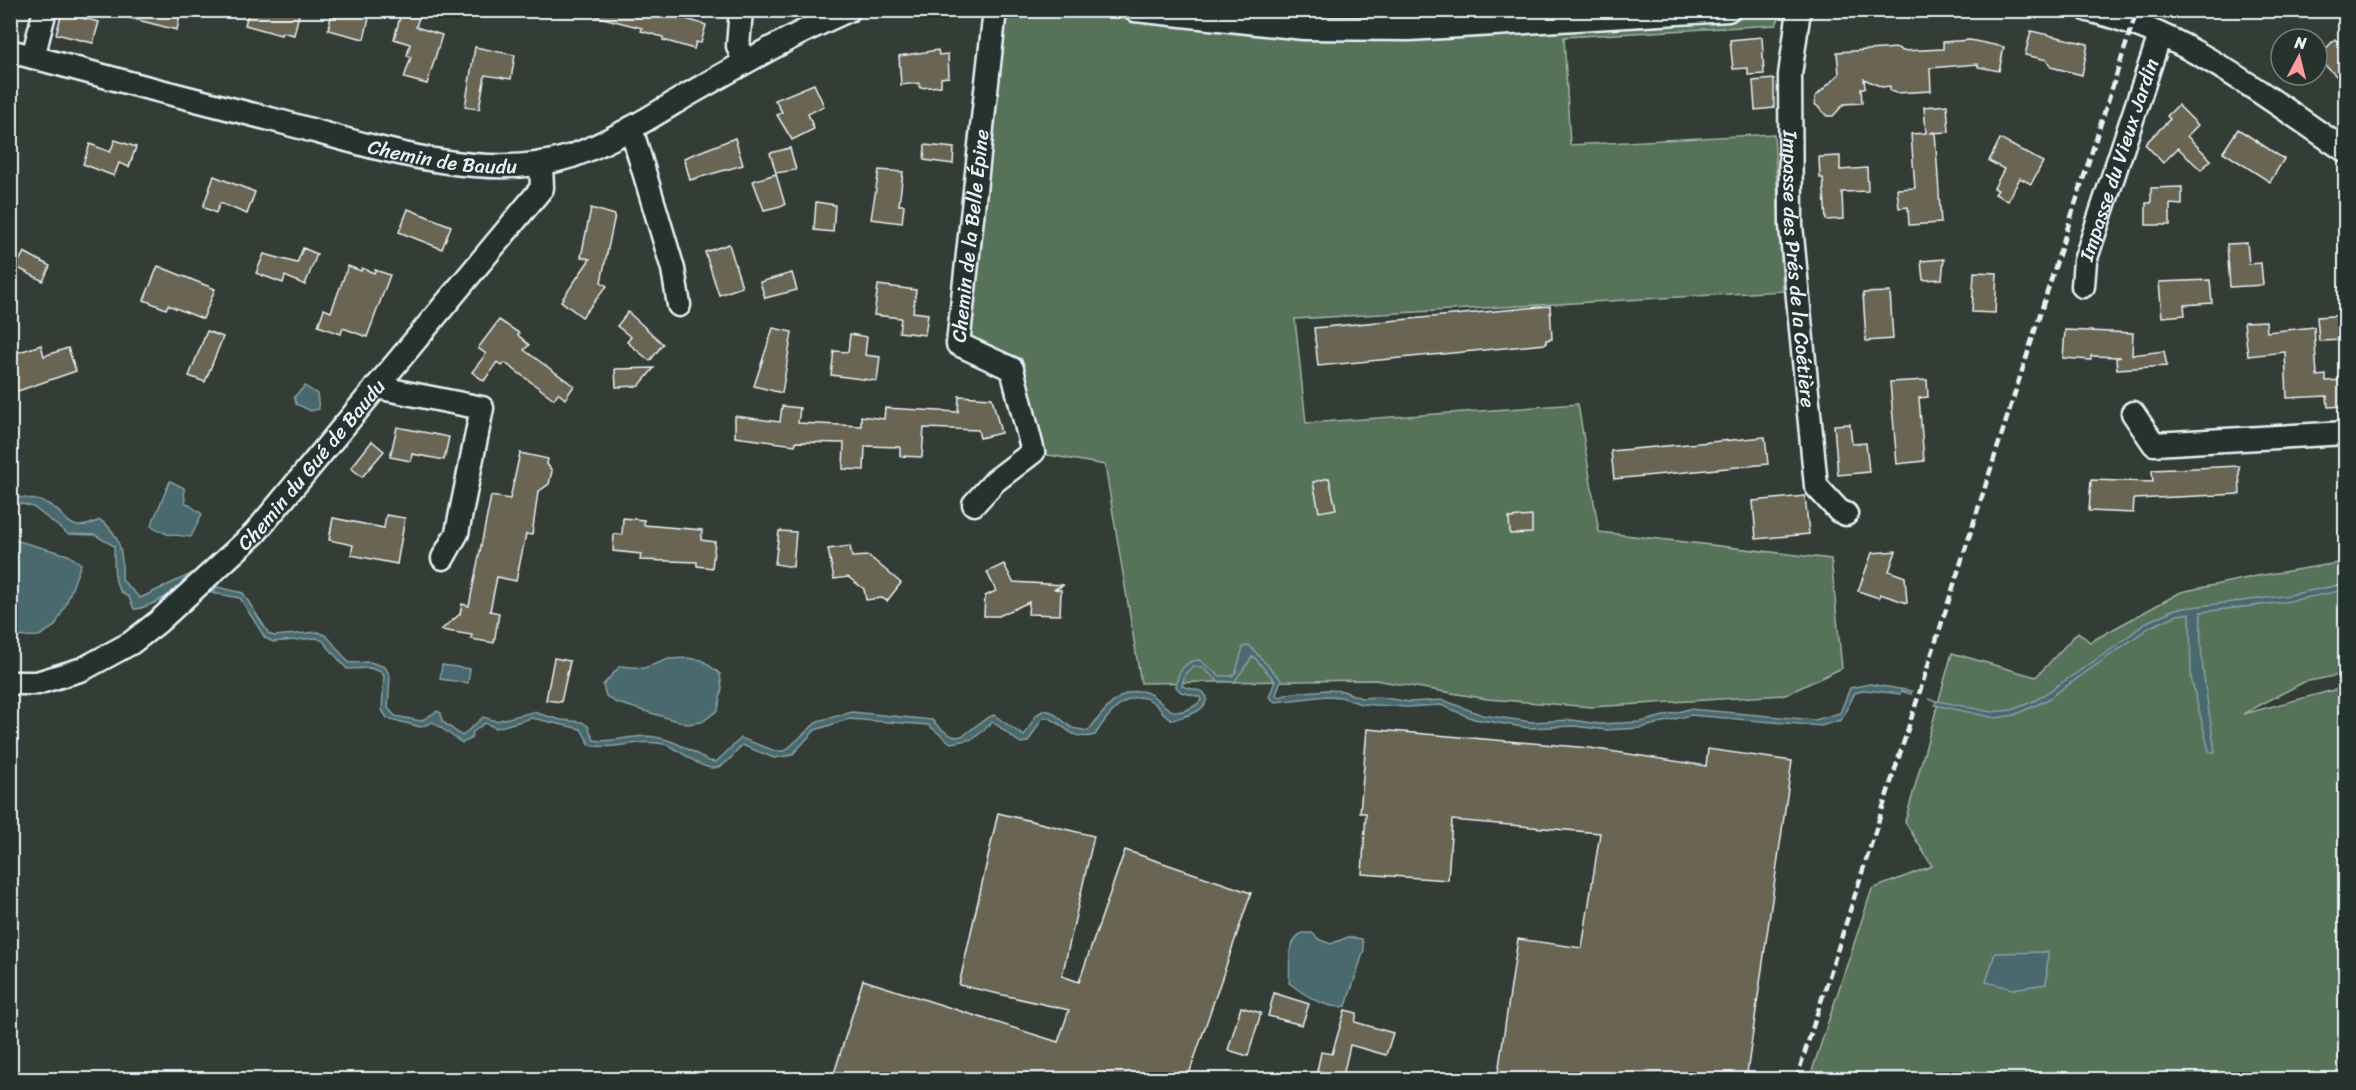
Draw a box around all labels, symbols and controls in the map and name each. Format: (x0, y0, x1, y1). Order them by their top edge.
north arrow (2269, 27, 2329, 87)
text: N (2293, 27, 2309, 58)
street label: Impasse du Vieux Jardin (2068, 53, 2169, 266)
street label: Chemin de la Belle Épine (941, 127, 999, 344)
street label: Chemin de Baudu (364, 129, 518, 184)
street label: Impasse des Prés de la Coétière (1773, 129, 1826, 409)
street label: Chemin du Gué de Baudu (229, 371, 394, 559)

